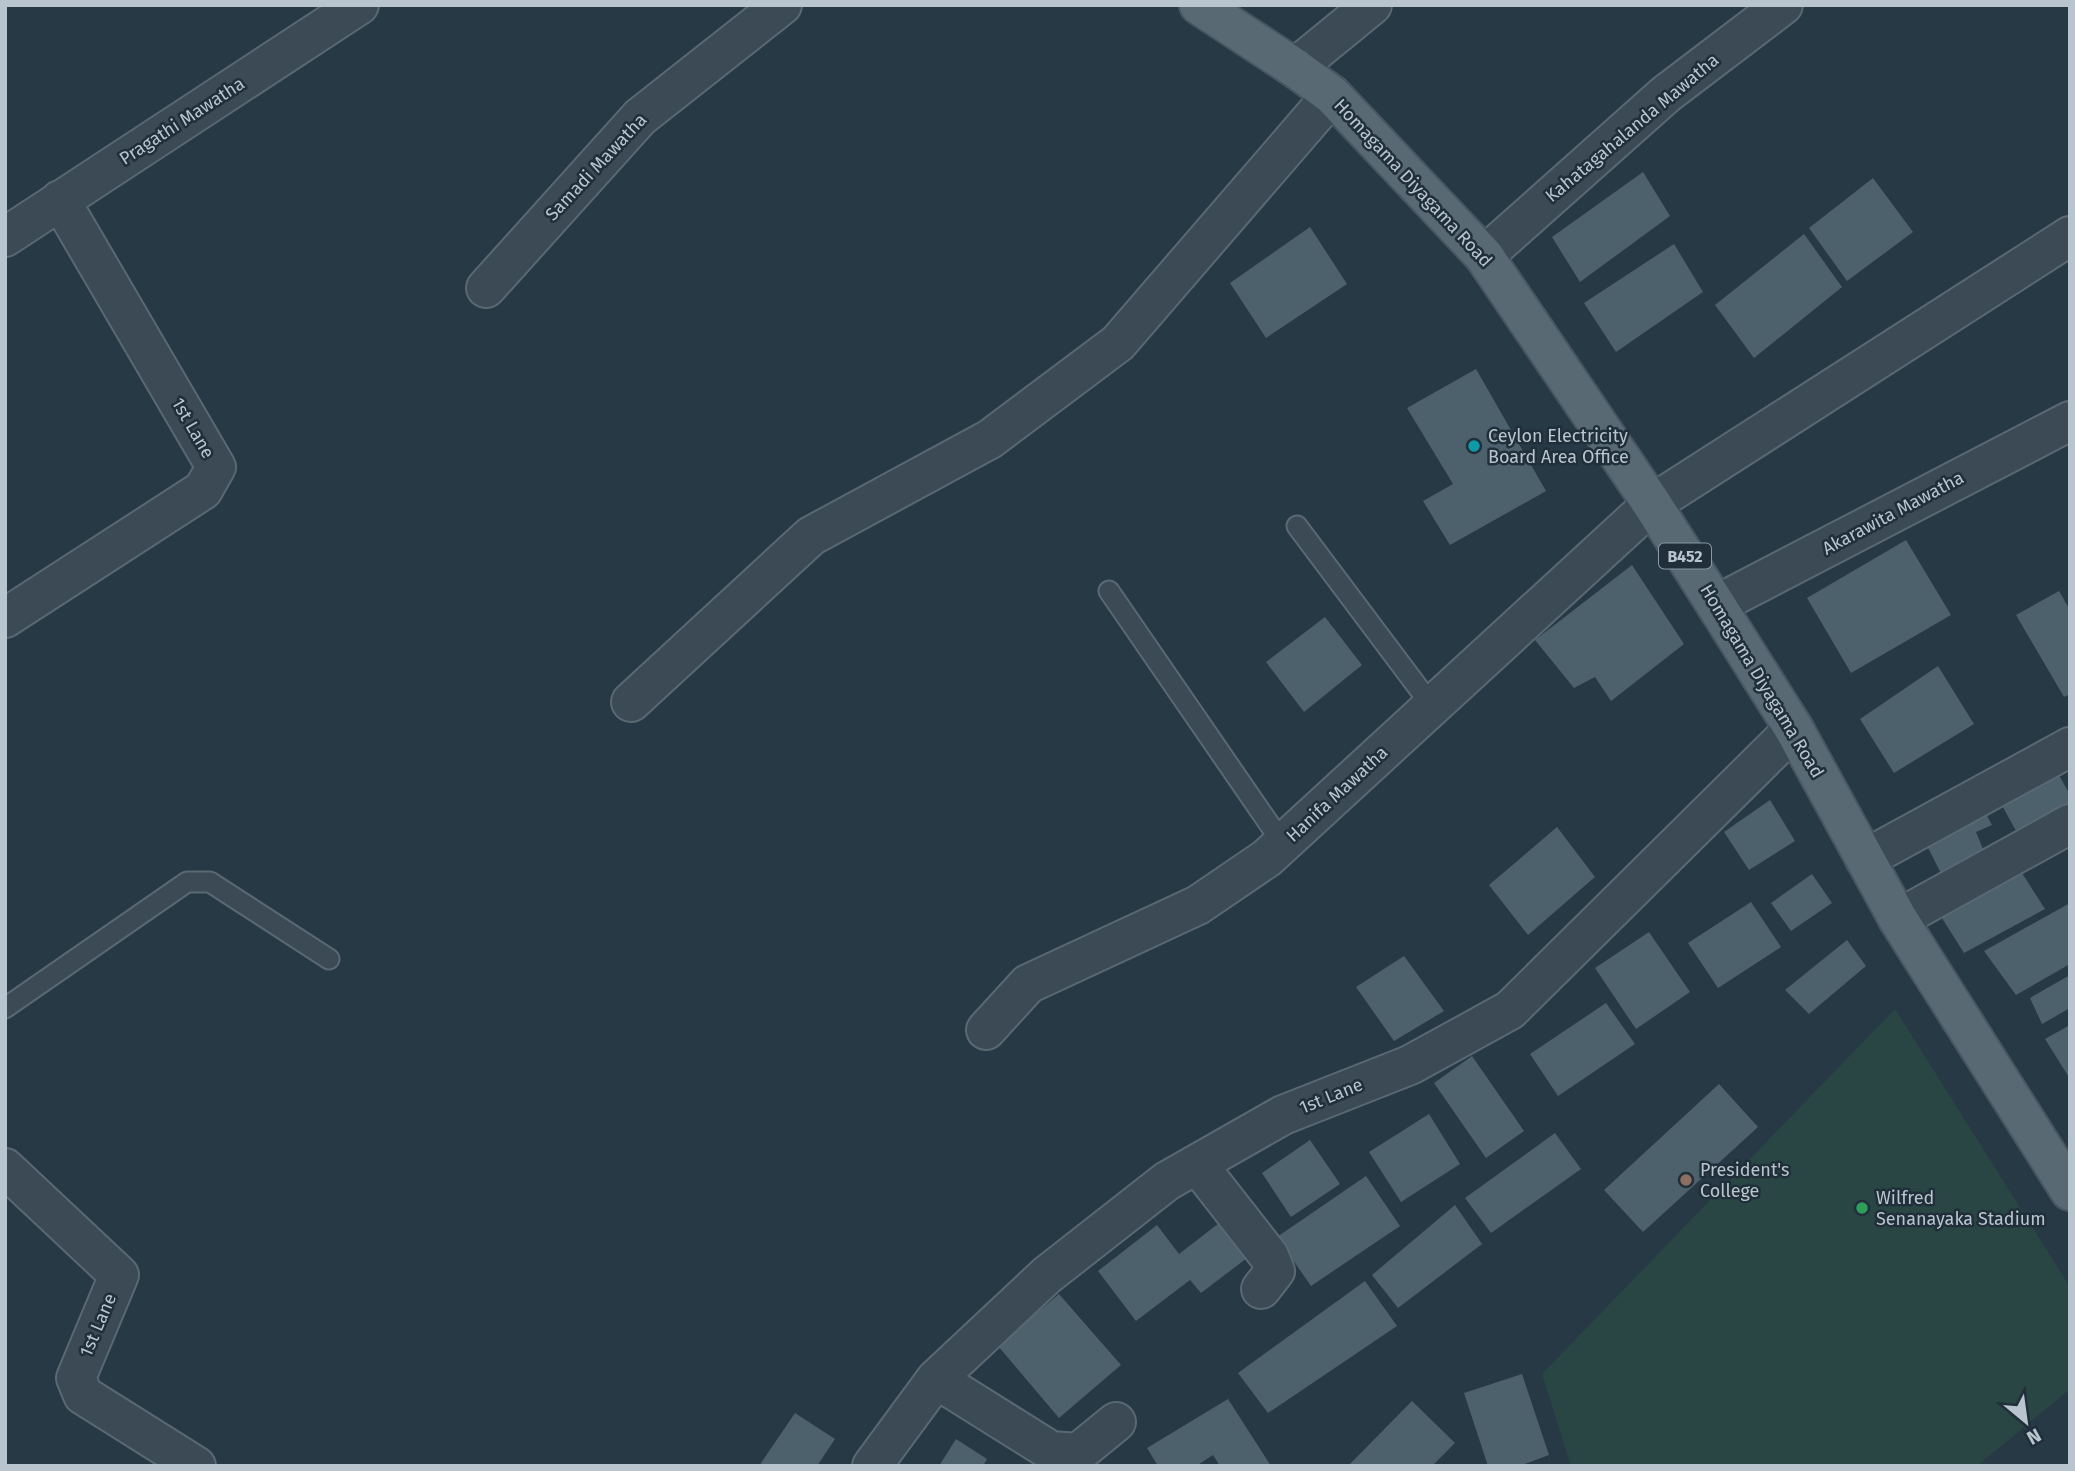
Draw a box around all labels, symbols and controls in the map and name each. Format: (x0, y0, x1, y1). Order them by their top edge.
street label: Kahatagahalanda Mawatha (1541, 49, 1723, 207)
street label: Pragathi Mawatha (115, 72, 249, 170)
street label: Homagama Diyagama Road (1329, 94, 1497, 272)
street label: Samadi Mawatha (541, 109, 651, 225)
street label: 1st Lane (167, 394, 219, 462)
place label: Ceylon Electricity Board Area Office (1488, 425, 1629, 468)
marker: Ceylon Electricity Board Area Office (1466, 438, 1482, 454)
street label: Akarawita Mawatha (1819, 466, 1967, 560)
road number: B452 (1659, 544, 1711, 568)
street label: Homagama Diyagama Road (1695, 580, 1829, 782)
street label: Hanifa Mawatha (1282, 741, 1392, 847)
street label: 1st Lane (1296, 1073, 1366, 1119)
place label: President's College (1700, 1159, 1789, 1202)
marker: President's College (1678, 1172, 1694, 1188)
place label: Wilfred Senanayaka Stadium (1876, 1187, 2046, 1230)
marker: Wilfred Senanayaka Stadium (1854, 1200, 1870, 1216)
street label: 1st Lane (75, 1290, 121, 1360)
north arrow (1991, 1387, 2061, 1457)
text: N (2023, 1423, 2045, 1450)

